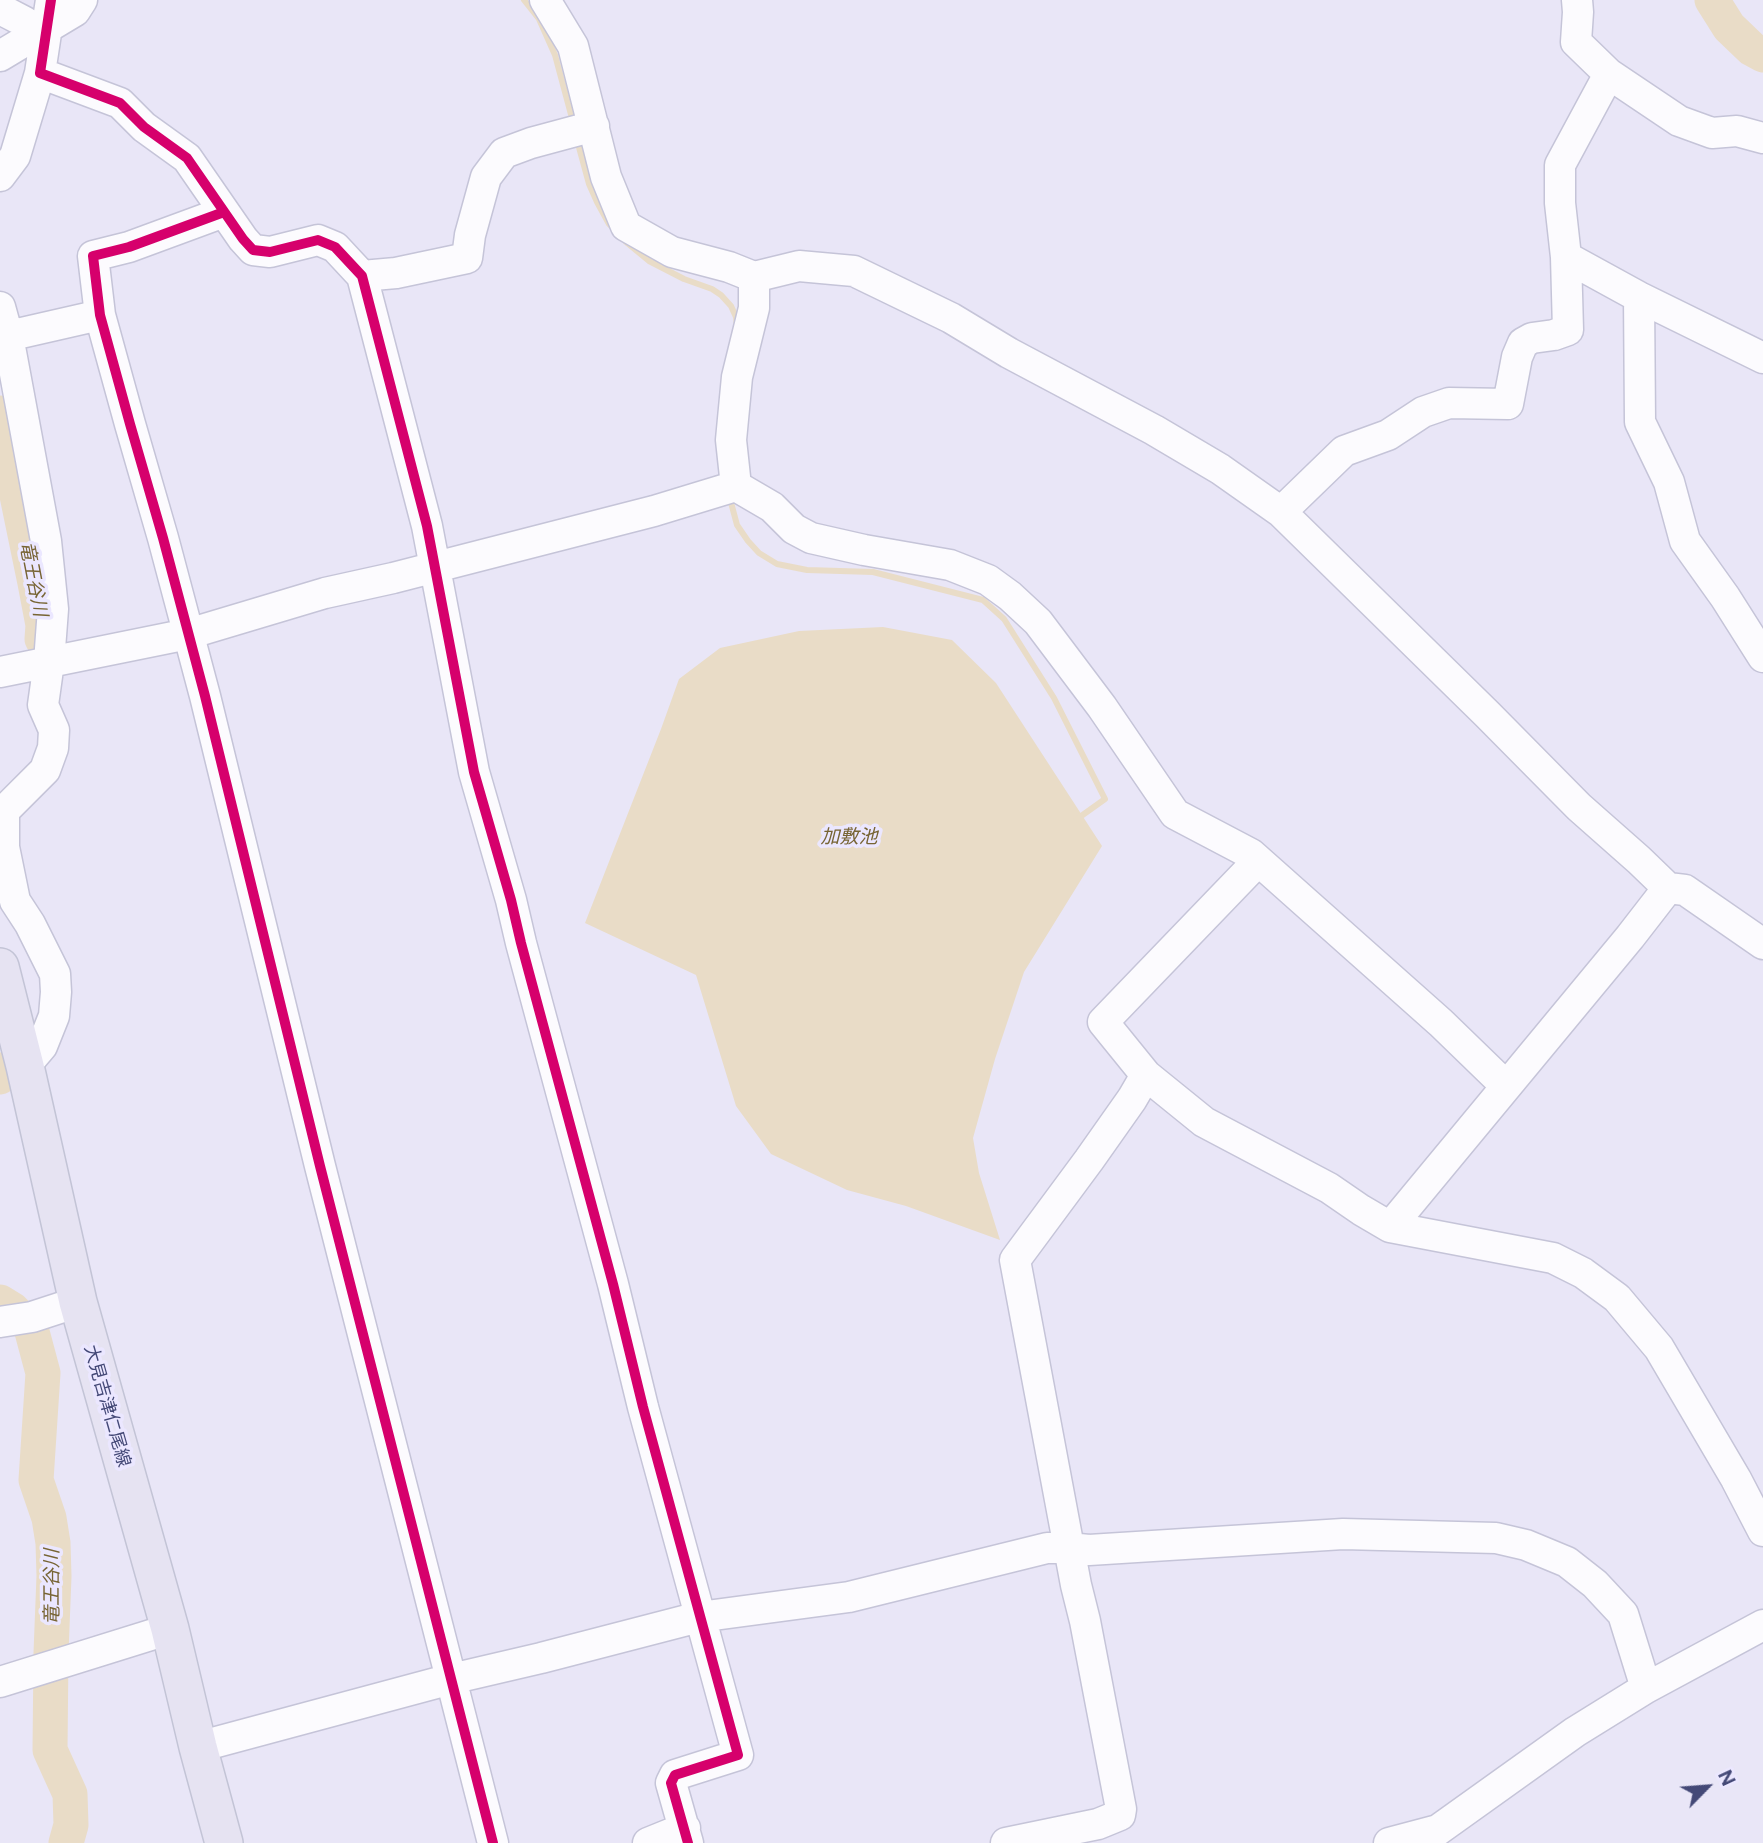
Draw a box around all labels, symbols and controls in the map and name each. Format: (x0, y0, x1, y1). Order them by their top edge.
water label: 竜王谷川 (15, 540, 51, 618)
water label: 加敷池 (821, 826, 877, 848)
street label: 大見吉津仁尾線 (79, 1342, 135, 1470)
water label: 竜王谷川 (41, 1549, 63, 1625)
north arrow (1672, 1752, 1742, 1822)
text: N (1713, 1766, 1740, 1789)

